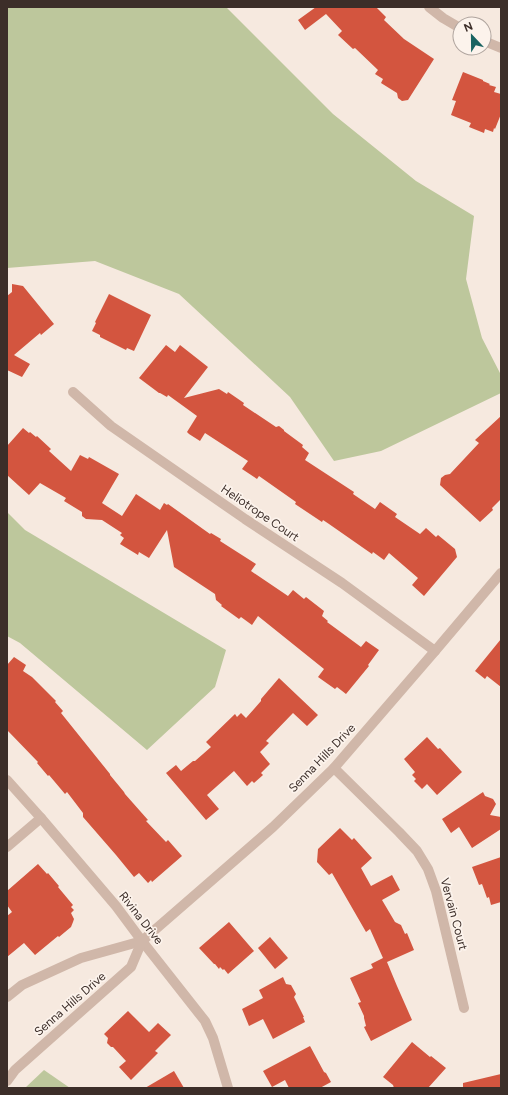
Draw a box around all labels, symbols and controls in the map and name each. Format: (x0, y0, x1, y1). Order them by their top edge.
north arrow (452, 16, 492, 56)
text: N (462, 20, 475, 35)
street label: Heliotrope Court (218, 482, 302, 545)
street label: Senna Hills Drive (286, 721, 359, 795)
street label: Vervain Court (438, 876, 470, 952)
street label: Rivina Drive (116, 889, 166, 947)
street label: Senna Hills Drive (32, 969, 109, 1039)

